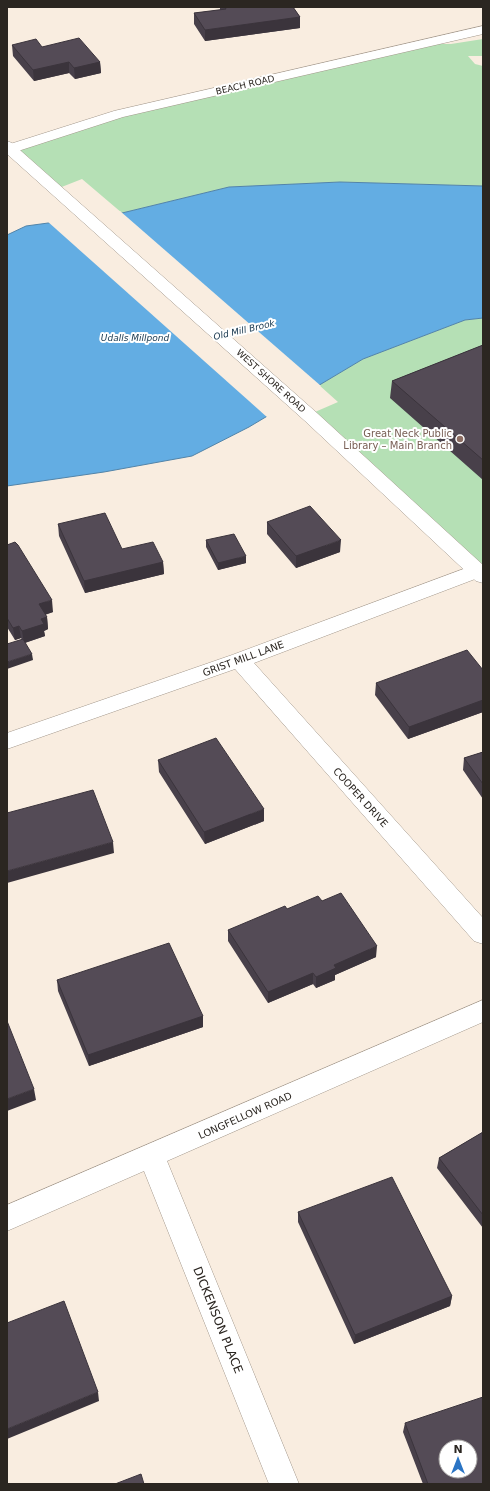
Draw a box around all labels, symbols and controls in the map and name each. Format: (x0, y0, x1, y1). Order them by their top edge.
street label: BEACH ROAD (215, 73, 275, 97)
water label: Old Mill Brook (212, 318, 276, 342)
water label: Udalls Millpond (101, 333, 169, 343)
street label: WEST SHORE ROAD (234, 347, 308, 415)
place label: Great Neck Public Library – Main Branch (343, 428, 452, 451)
marker: Great Neck Public Library – Main Branch (455, 434, 465, 444)
street label: GRIST MILL LANE (201, 639, 285, 678)
street label: COOPER DRIVE (331, 765, 390, 829)
street label: LONGFELLOW ROAD (197, 1090, 294, 1141)
street label: DICKENSON PLACE (190, 1265, 246, 1375)
north arrow (438, 1439, 478, 1479)
text: N (453, 1443, 463, 1456)

